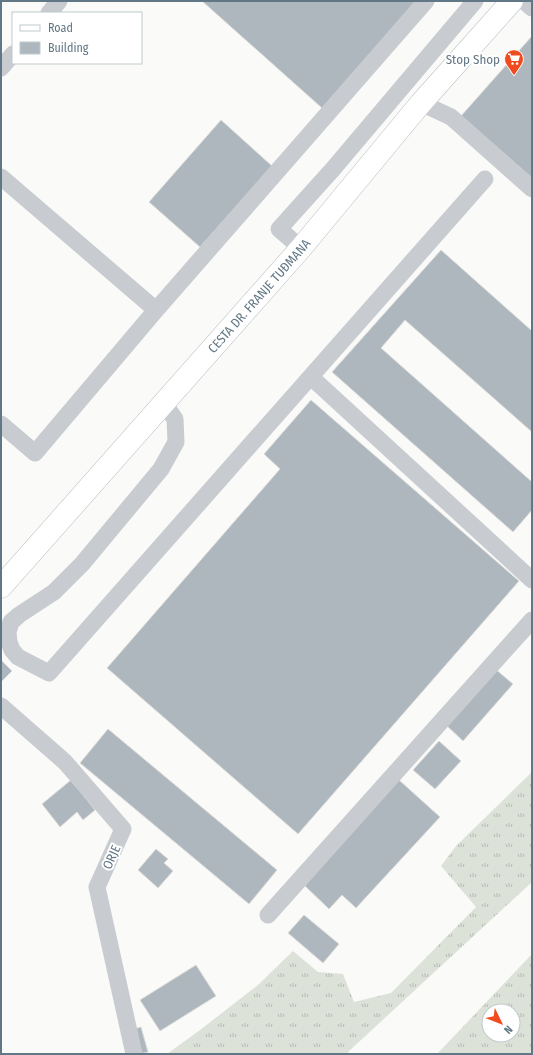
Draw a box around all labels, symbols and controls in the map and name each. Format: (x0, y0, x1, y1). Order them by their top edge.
legend (12, 12, 142, 64)
text: Road (48, 21, 73, 35)
text: Building (48, 41, 89, 55)
supermarket icon: Stop Shop (503, 48, 525, 76)
place label: Stop Shop (446, 52, 500, 67)
street label: CESTA DR. FRANJE TUĐMANA (205, 236, 314, 356)
street label: ORJE (100, 843, 123, 872)
north arrow (481, 1003, 521, 1043)
text: N (501, 1023, 515, 1036)

